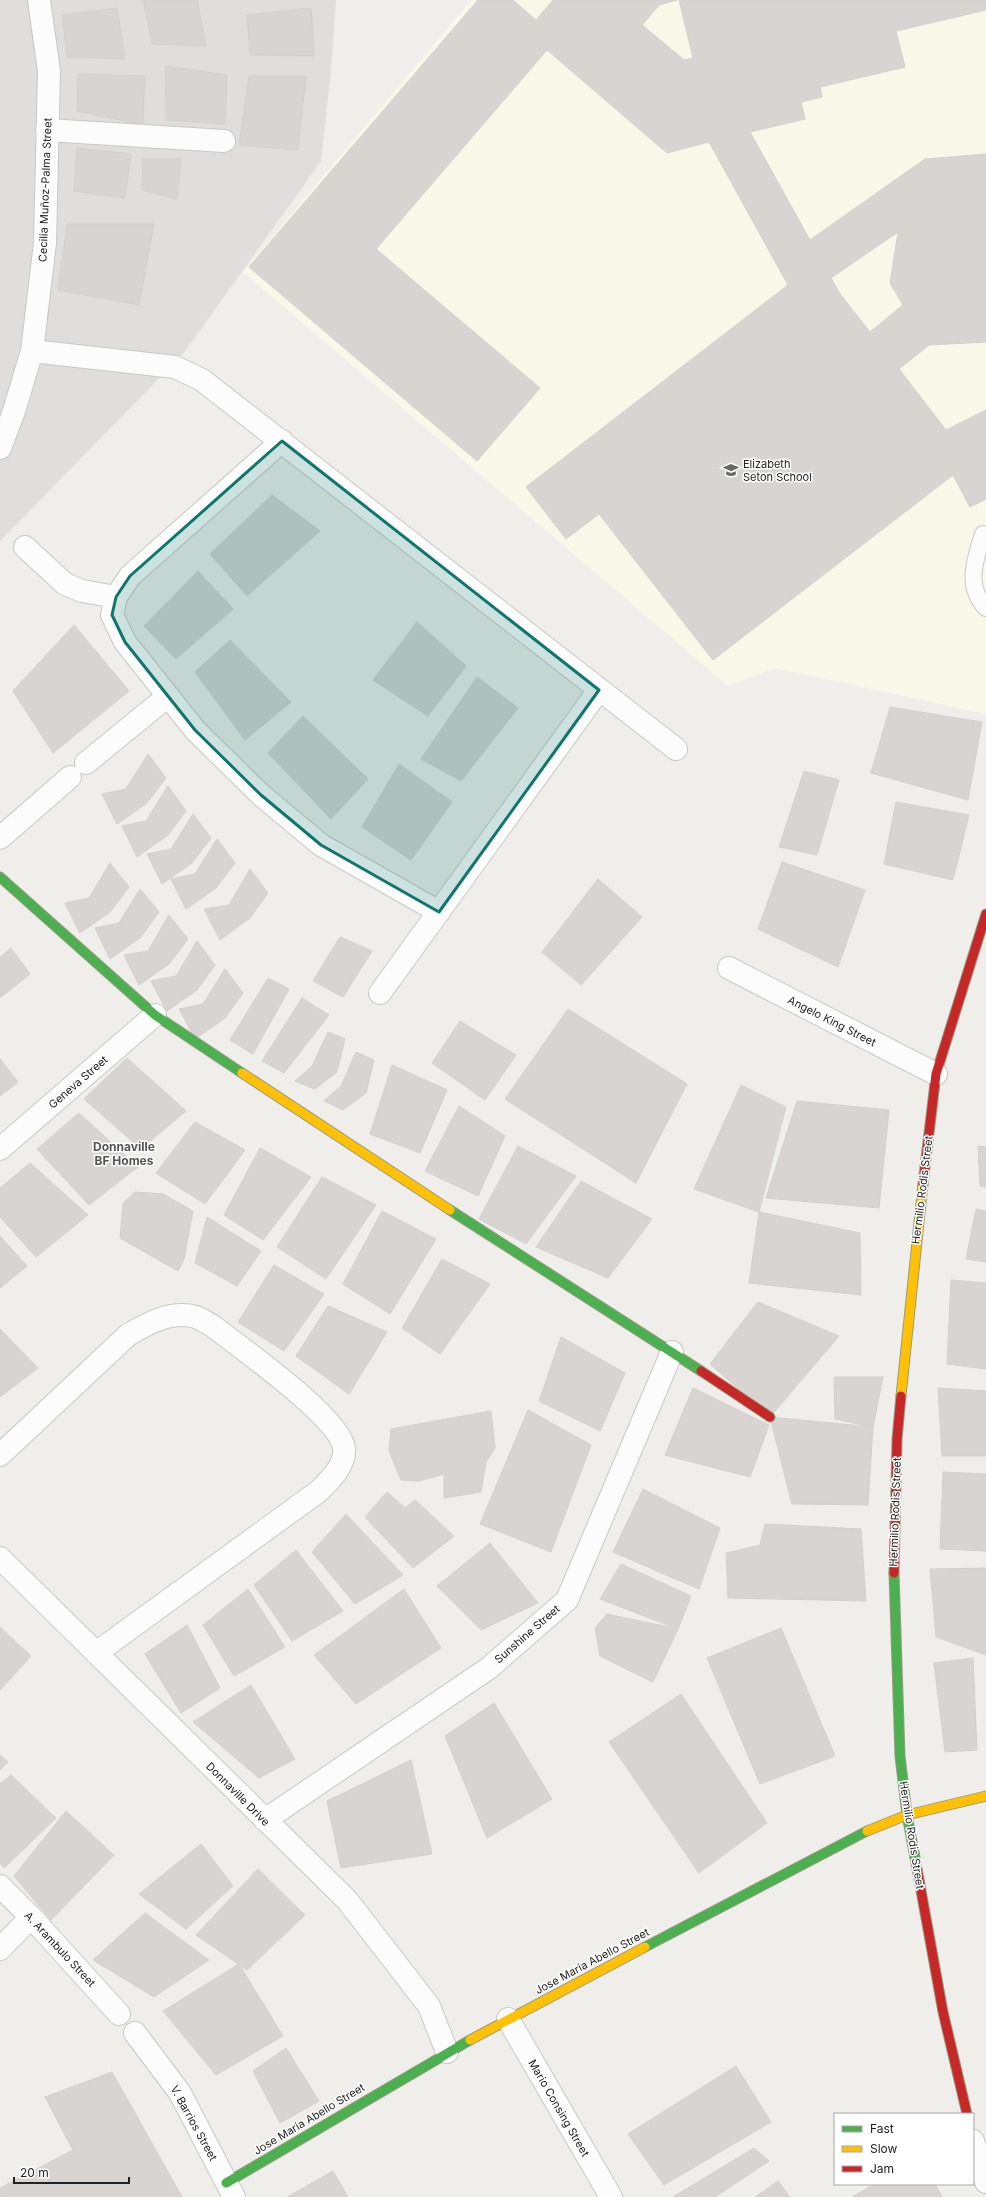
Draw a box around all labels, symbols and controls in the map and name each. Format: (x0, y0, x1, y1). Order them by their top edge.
street label: Cecilia Muñoz-Palma Street (35, 117, 55, 262)
place label: Elizabeth Seton School (743, 457, 812, 484)
school or university icon: Elizabeth Seton School (722, 461, 740, 479)
street label: Angelo King Street (786, 993, 879, 1049)
street label: Geneva Street (46, 1052, 111, 1111)
street label: Hermilio Rodis Street (908, 1135, 936, 1245)
district label: Donnaville BF Homes (93, 1139, 155, 1168)
street label: Hermilio Rodis Street (886, 1457, 904, 1567)
street label: Sunshine Street (491, 1602, 563, 1666)
street label: Donnaville Drive (203, 1759, 273, 1829)
street label: Hermilio Rodis Street (897, 1780, 928, 1890)
street label: A. Arambulo Street (21, 1908, 99, 1990)
street label: Jose Maria Abello Street (532, 1925, 652, 1997)
street label: Mario Consing Street (525, 2057, 593, 2159)
street label: Jose Maria Abello Street (251, 2080, 368, 2158)
street label: V. Barrios Street (168, 2083, 221, 2163)
legend (834, 2113, 974, 2185)
text: Fast (870, 2121, 894, 2136)
text: Slow (870, 2141, 898, 2156)
scale bar (14, 2159, 129, 2185)
text: Jam (870, 2161, 894, 2176)
text: 20 m (20, 2165, 49, 2180)

